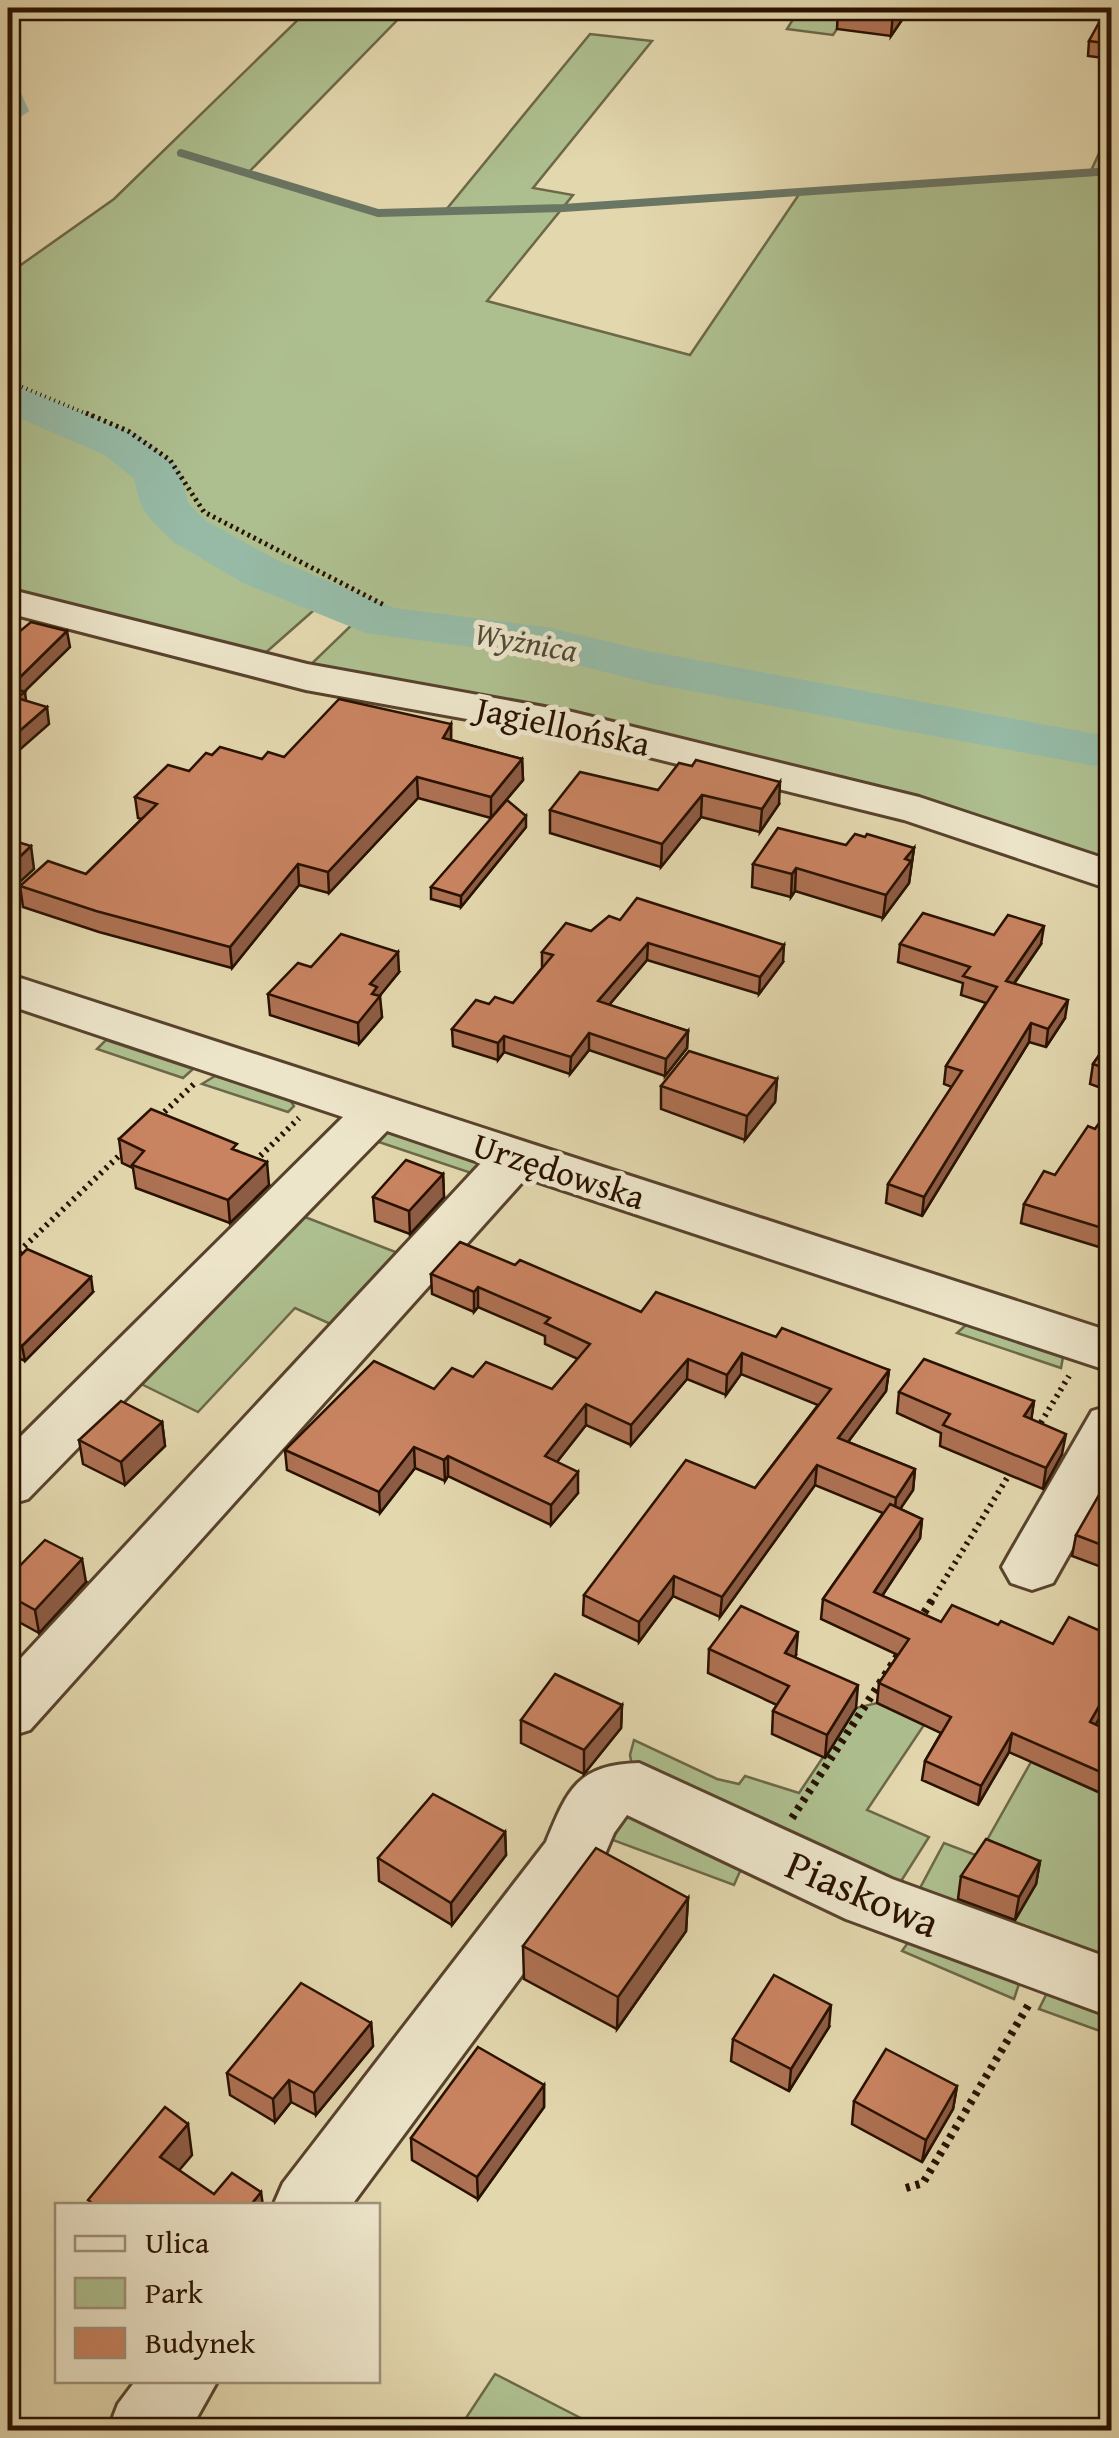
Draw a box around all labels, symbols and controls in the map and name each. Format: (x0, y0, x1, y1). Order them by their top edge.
water label: Wyżnica (471, 609, 581, 674)
street label: Jagiellońska (468, 681, 655, 769)
street label: Urzędowska (466, 1119, 652, 1222)
street label: Piaskowa (777, 1833, 949, 1952)
legend (55, 2203, 380, 2383)
text: Ulica (145, 2220, 209, 2264)
text: Park (145, 2270, 204, 2314)
text: Budynek (145, 2320, 256, 2364)

